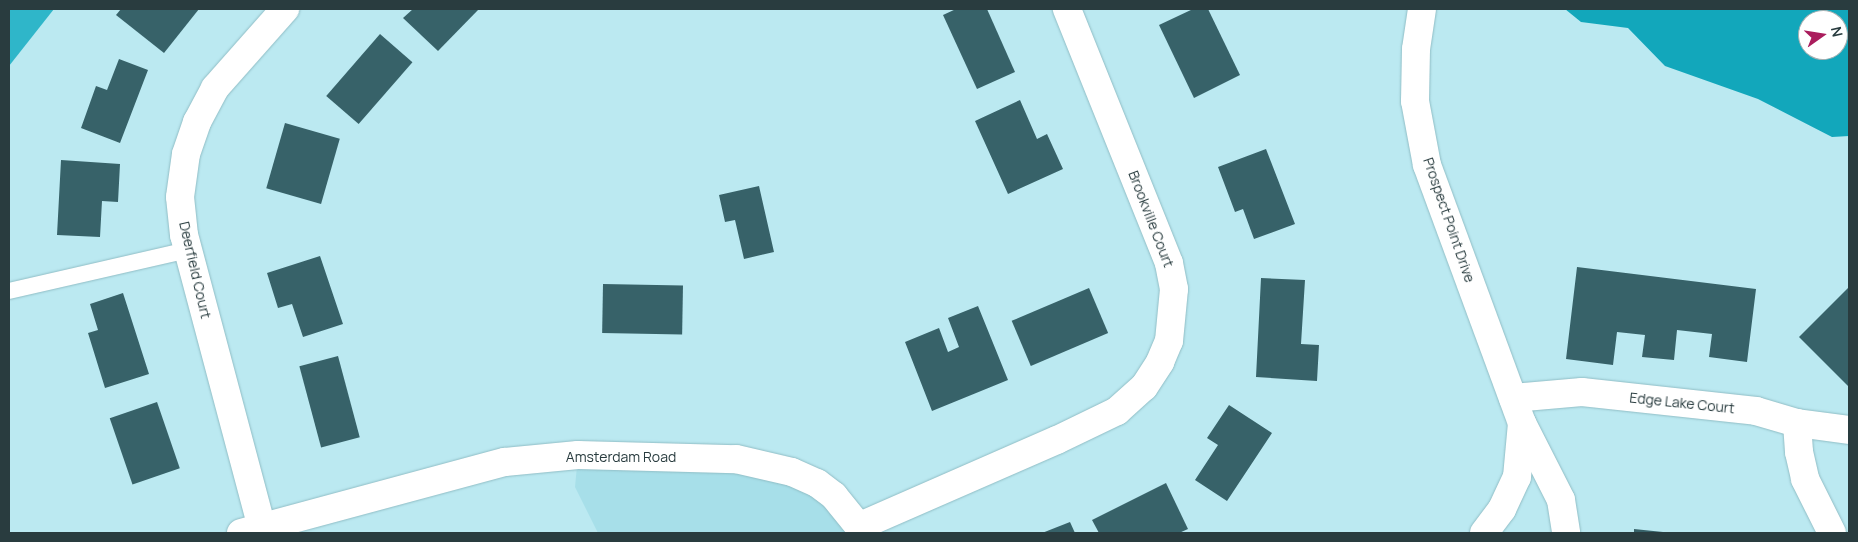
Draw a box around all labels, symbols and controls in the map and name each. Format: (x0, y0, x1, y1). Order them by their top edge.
north arrow (1798, 10, 1848, 60)
text: N (1827, 25, 1848, 39)
street label: Prospect Point Drive (1420, 155, 1478, 285)
street label: Brookville Court (1125, 168, 1177, 270)
street label: Deerfield Court (176, 220, 214, 320)
street label: Edge Lake Court (1629, 389, 1735, 417)
street label: Amsterdam Road (566, 449, 676, 465)

